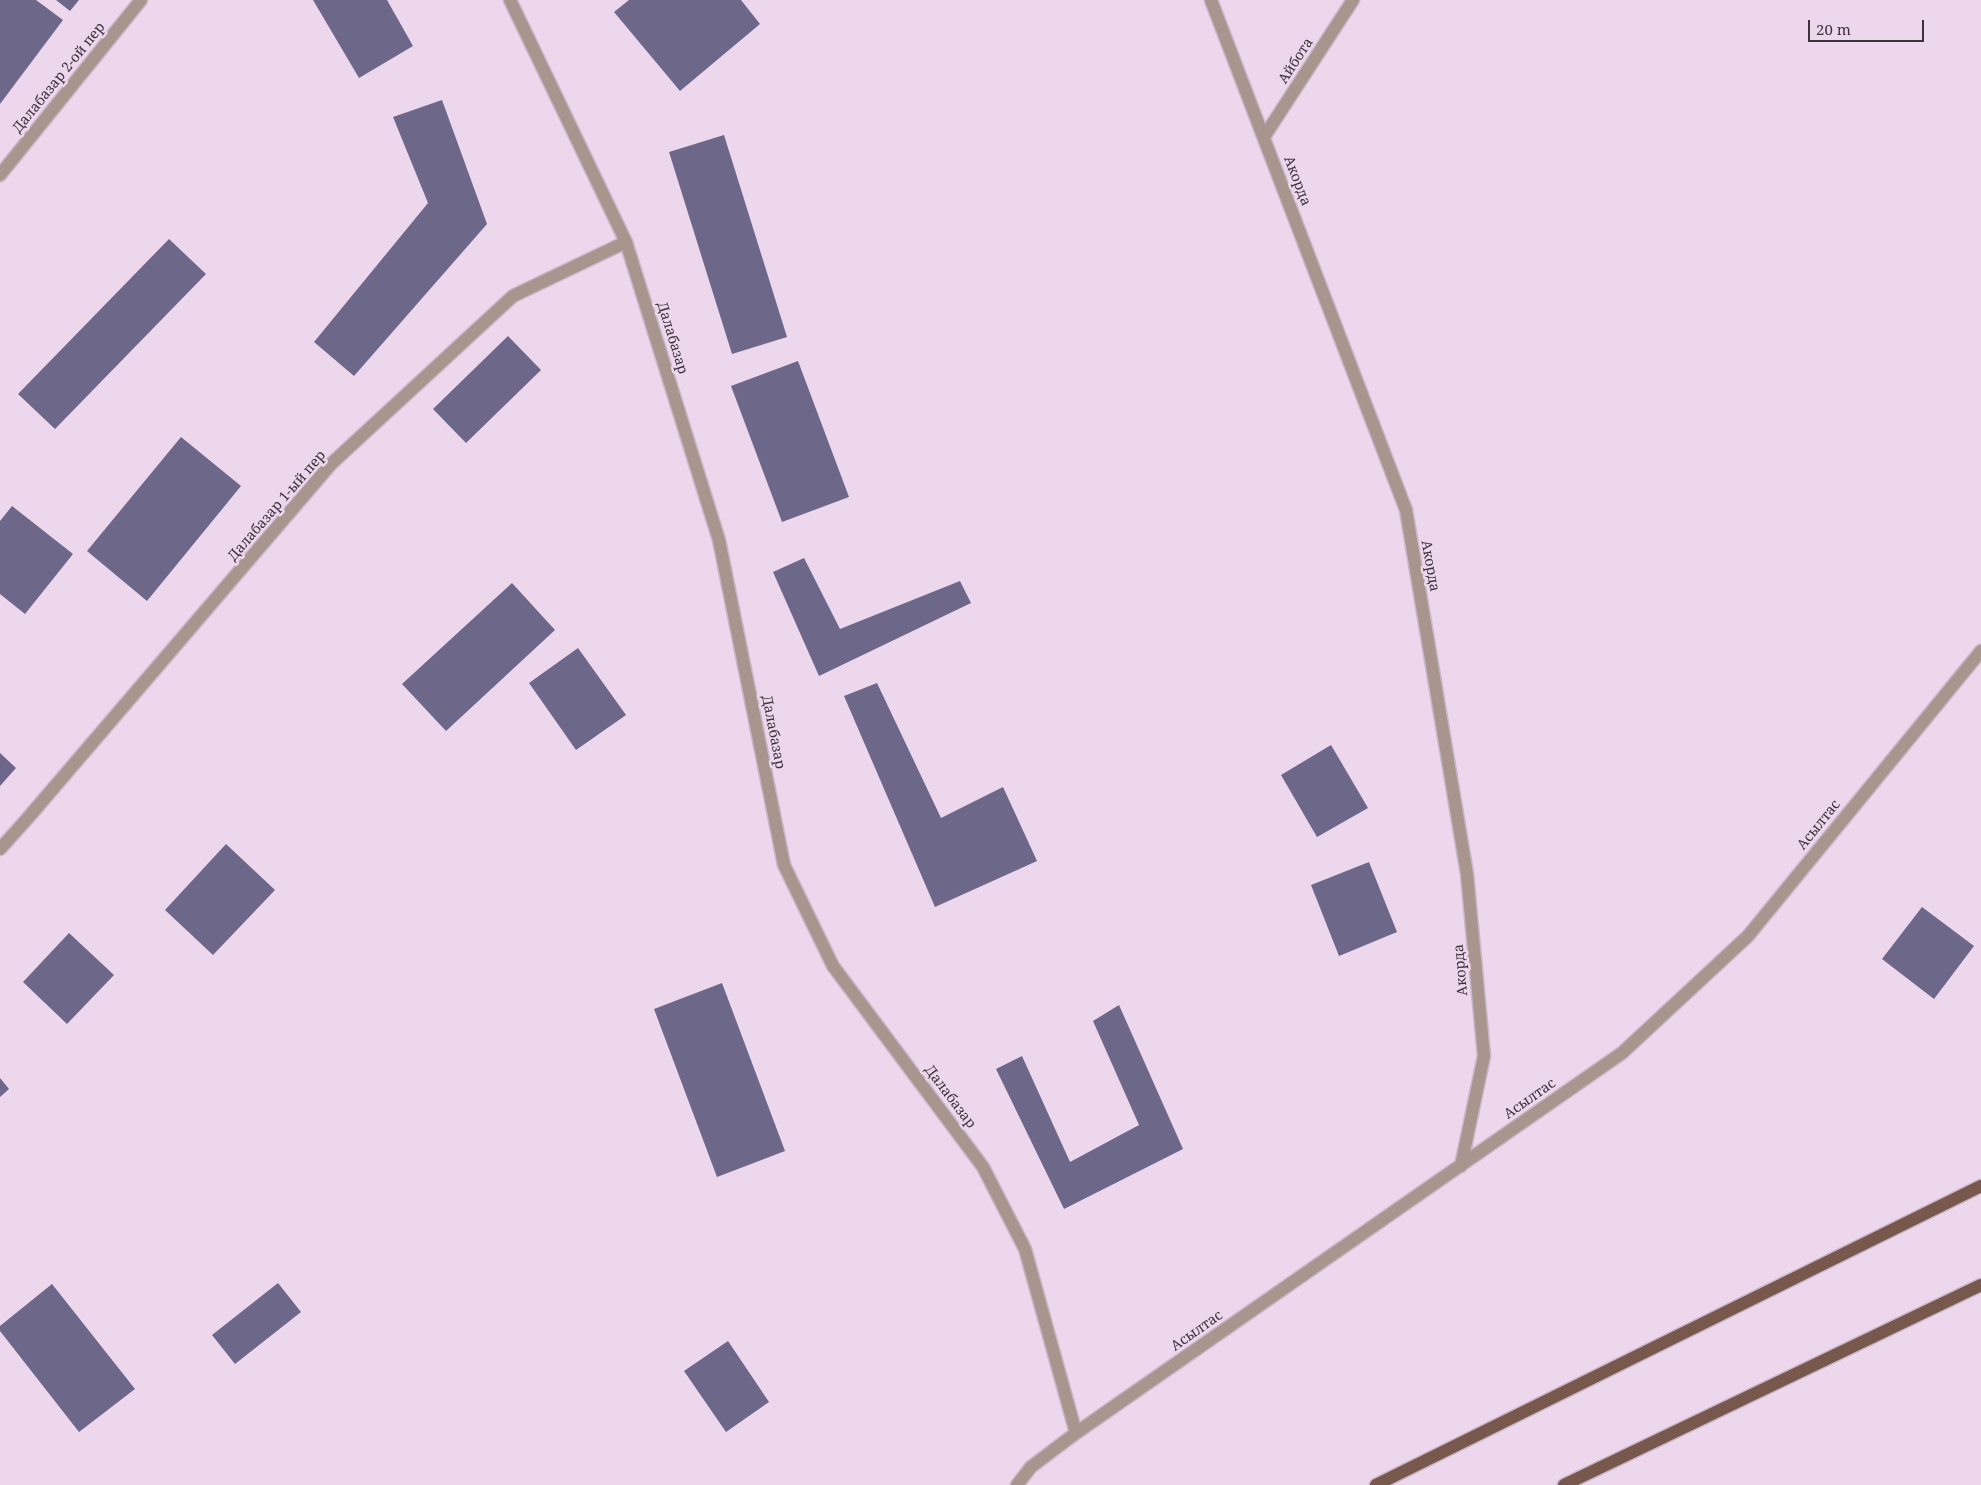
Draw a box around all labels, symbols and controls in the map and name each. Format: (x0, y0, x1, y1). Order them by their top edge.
scale bar (1811, 10, 1927, 42)
street label: Далабазар 2-ой пер (9, 19, 109, 137)
text: 20 m (1816, 19, 1851, 39)
street label: Айбота (1275, 35, 1317, 87)
street label: Акорда (1280, 154, 1314, 208)
street label: Далабазар (653, 300, 691, 376)
street label: Далабазар 1-ый пер (225, 447, 329, 565)
street label: Акорда (1417, 539, 1443, 593)
street label: Далабазар (758, 694, 788, 770)
street label: Асылтас (1794, 797, 1844, 853)
street label: Акорда (1450, 943, 1472, 997)
street label: Далабазар (921, 1062, 979, 1132)
street label: Асылтас (1501, 1075, 1559, 1123)
street label: Асылтас (1168, 1307, 1226, 1355)

